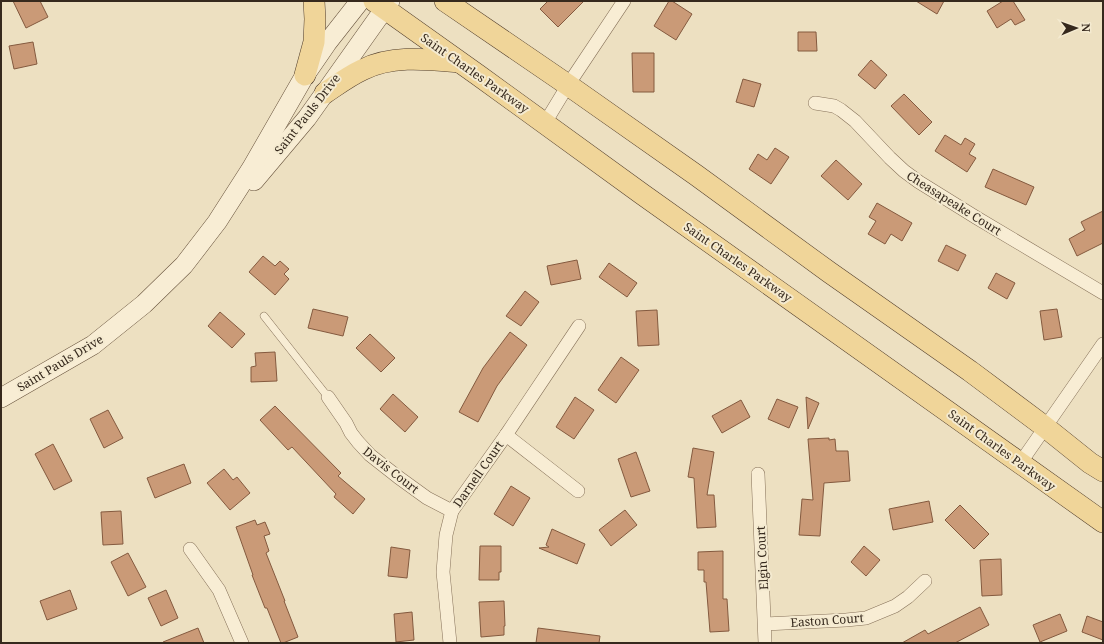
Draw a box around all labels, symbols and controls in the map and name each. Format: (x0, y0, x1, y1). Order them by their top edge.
north arrow (1056, 8, 1096, 48)
text: N (1079, 23, 1094, 33)
street label: Saint Charles Parkway (417, 29, 533, 117)
street label: Saint Pauls Drive (270, 70, 344, 158)
street label: Cheasapeake Court (903, 167, 1005, 239)
street label: Saint Charles Parkway (680, 218, 796, 306)
street label: Saint Pauls Drive (14, 331, 106, 395)
street label: Saint Charles Parkway (945, 405, 1059, 495)
street label: Darnell Court (449, 437, 507, 511)
street label: Davis Court (360, 443, 422, 497)
street label: Elgin Court (752, 526, 772, 590)
street label: Easton Court (790, 609, 864, 631)

